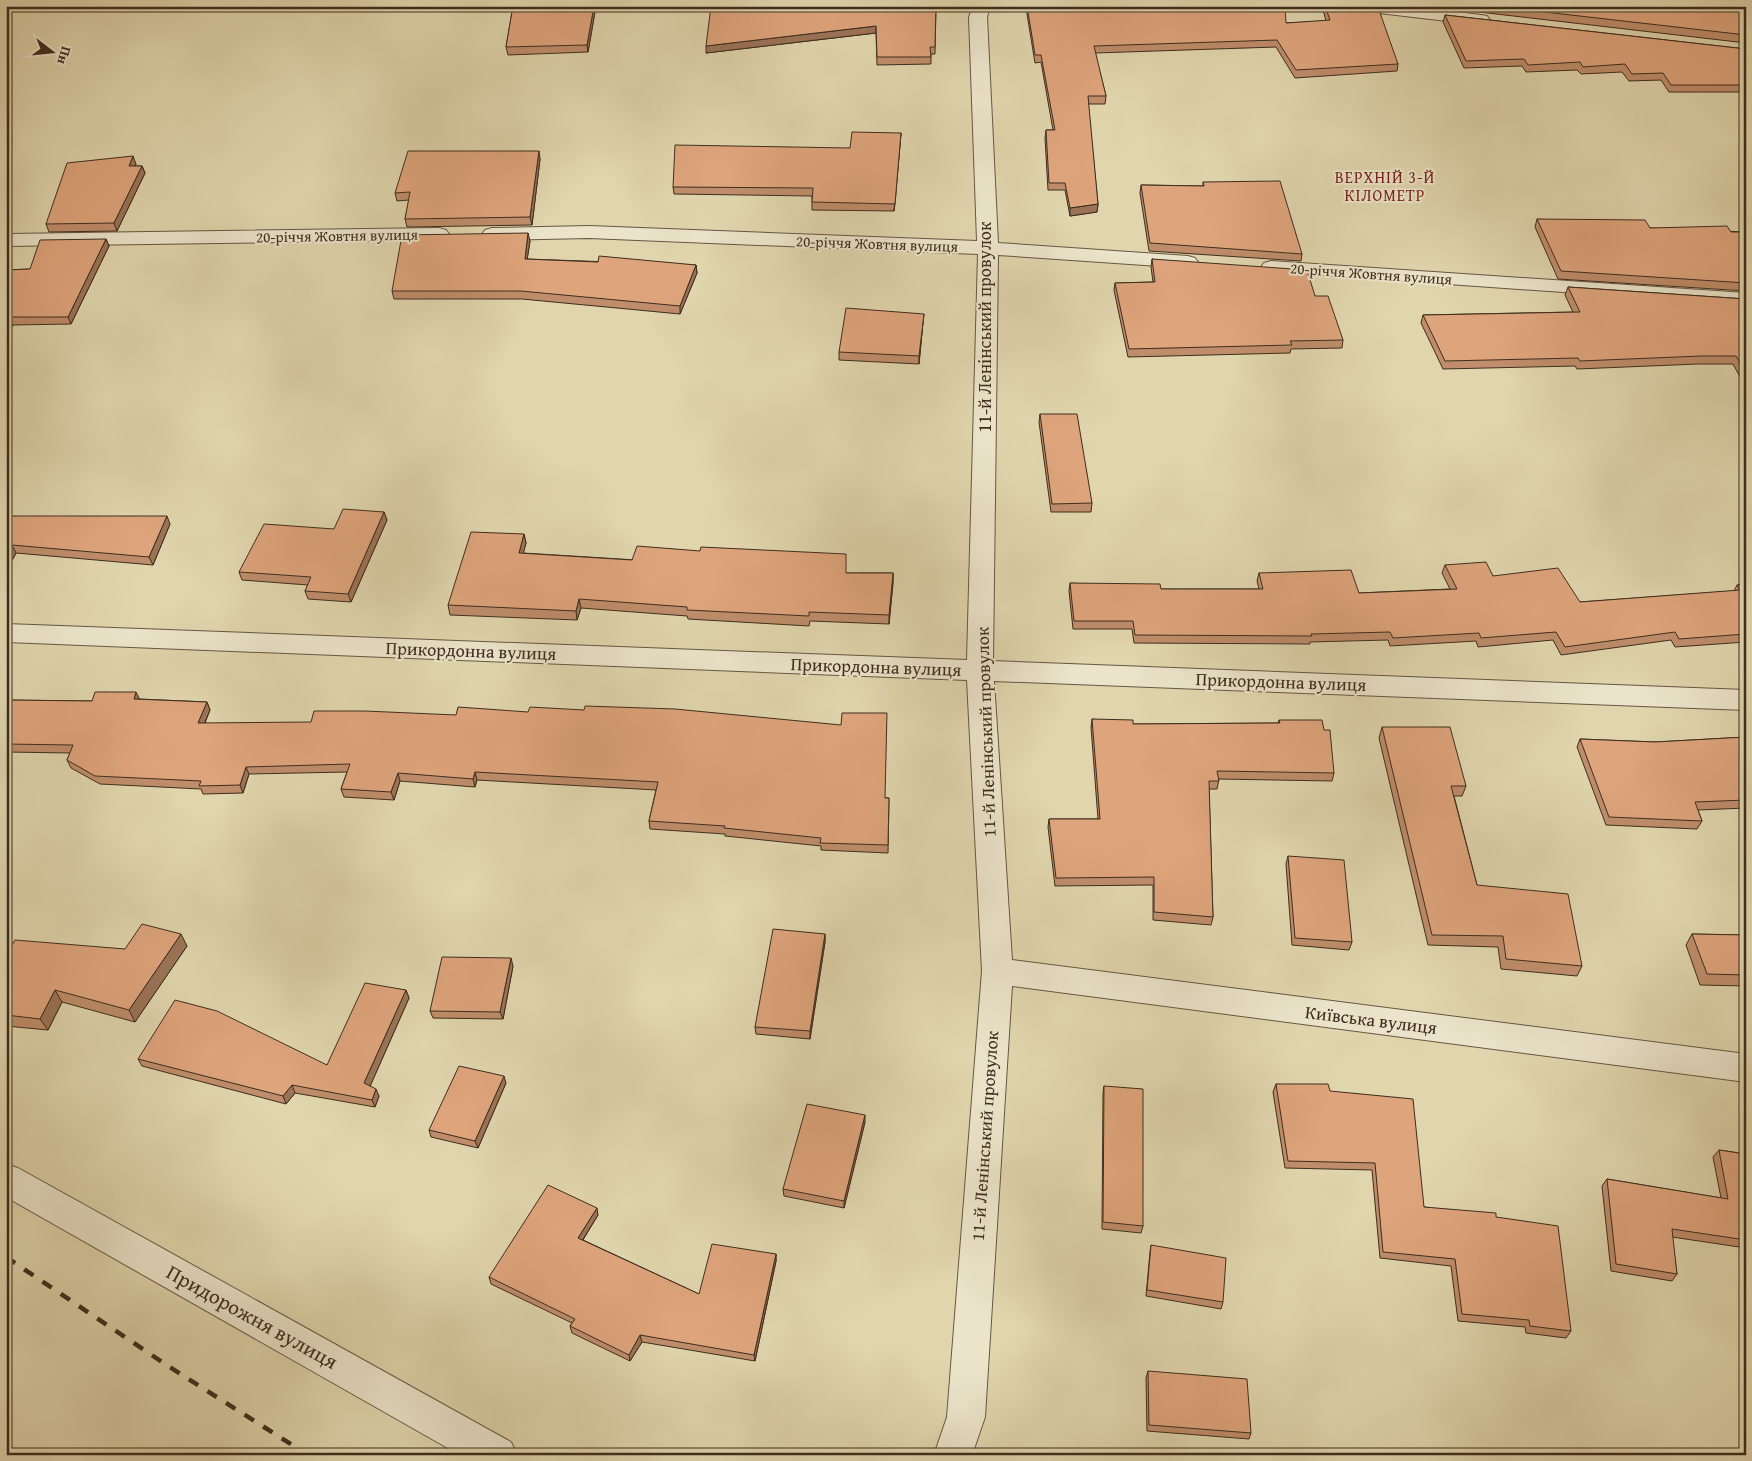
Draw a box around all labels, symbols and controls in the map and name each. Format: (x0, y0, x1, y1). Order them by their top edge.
north arrow (28, 28, 78, 78)
text: Пн (52, 44, 77, 67)
district label: ВЕРХНІЙ 3-Й КІЛОМЕТР (1335, 165, 1435, 207)
street label: 11-й Ленінський провулок (971, 221, 998, 432)
street label: 20-річчя Жовтня вулиця (256, 224, 419, 247)
street label: 20-річчя Жовтня вулиця (796, 230, 959, 257)
street label: 20-річчя Жовтня вулиця (1289, 257, 1453, 290)
street label: 11-й Ленінський провулок (968, 626, 1003, 838)
street label: Прикордонна вулиця (385, 634, 557, 667)
street label: Прикордонна вулиця (790, 650, 962, 683)
street label: Прикордонна вулиця (1195, 665, 1367, 698)
street label: Київська вулиця (1304, 998, 1438, 1041)
street label: 11-й Ленінський провулок (964, 1029, 1005, 1242)
street label: Придорожня вулиця (161, 1256, 344, 1377)

